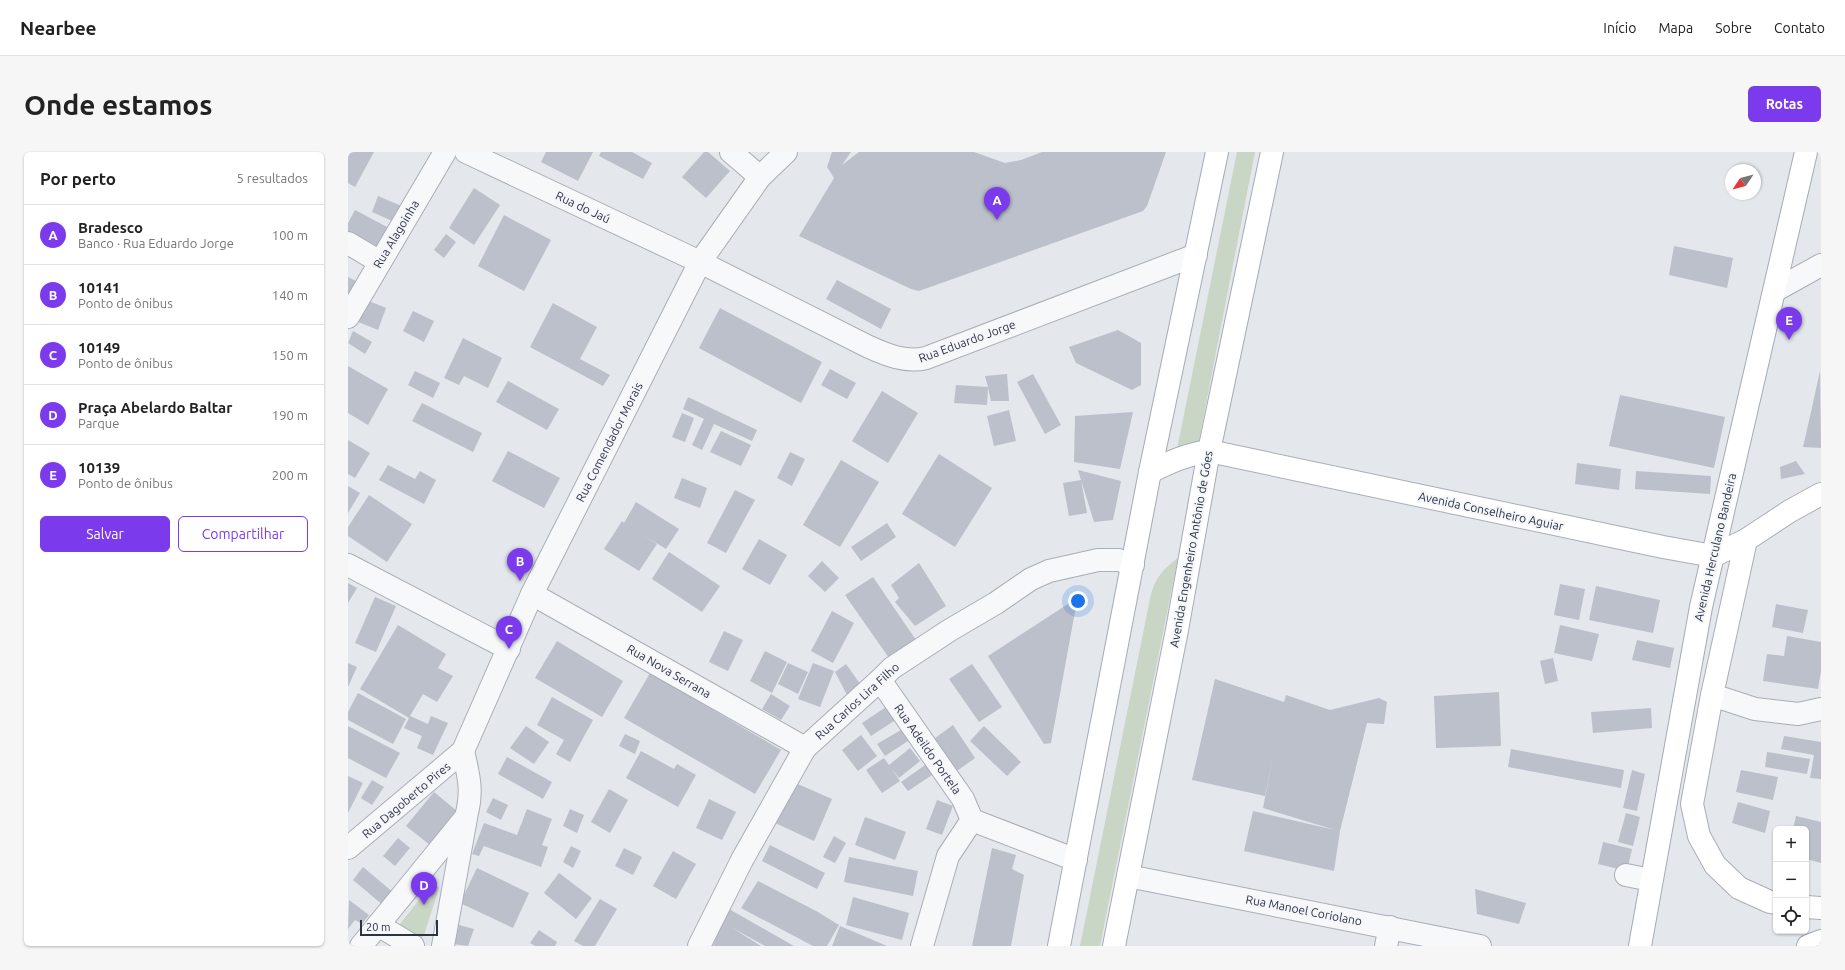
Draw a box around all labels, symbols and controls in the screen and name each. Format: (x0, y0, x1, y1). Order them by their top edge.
text: Nearbee (20, 17, 97, 39)
text: Início (1603, 20, 1636, 36)
text: Mapa (1658, 20, 1693, 36)
text: Sobre (1715, 20, 1752, 36)
text: Contato (1774, 20, 1825, 36)
button: Rotas (1748, 86, 1821, 122)
text: Onde estamos (24, 89, 212, 120)
north arrow (1725, 164, 1761, 200)
text: Por perto (40, 169, 116, 188)
text: 5 resultados (237, 171, 308, 185)
pin: A (984, 187, 1010, 220)
street label: Rua do Jaú (554, 189, 612, 225)
street label: Rua Alagoinha (371, 198, 421, 270)
text: Bradesco (78, 219, 143, 236)
text: A (48, 228, 58, 242)
text: 100 m (272, 228, 308, 242)
text: Banco · Rua Eduardo Jorge (78, 236, 234, 250)
text: 10141 (78, 279, 120, 296)
text: B (49, 288, 57, 302)
text: 140 m (272, 288, 308, 302)
text: Ponto de ônibus (78, 296, 173, 310)
pin: E (1776, 307, 1802, 340)
street label: Rua Eduardo Jorge (917, 317, 1017, 365)
text: 10149 (78, 339, 120, 356)
text: C (49, 348, 57, 362)
text: 150 m (272, 348, 308, 362)
text: Ponto de ônibus (78, 356, 173, 370)
street label: Rua Comendador Morais (573, 380, 645, 504)
text: Praça Abelardo Baltar (78, 399, 232, 416)
text: D (48, 408, 58, 422)
text: 190 m (272, 408, 308, 422)
text: Parque (78, 416, 119, 430)
street label: Avenida Engenheiro Antônio de Góes (1167, 450, 1215, 648)
text: 10139 (78, 459, 120, 476)
text: E (49, 468, 57, 482)
text: 200 m (272, 468, 308, 482)
street label: Avenida Herculano Bandeira (1692, 472, 1738, 622)
text: Ponto de ônibus (78, 476, 173, 490)
street label: Avenida Conselheiro Aguiar (1417, 489, 1565, 533)
button: Salvar (40, 516, 170, 552)
button: Compartilhar (178, 516, 308, 552)
pin: B (507, 548, 533, 581)
your location (1068, 591, 1088, 611)
pin: C (496, 616, 522, 649)
street label: Rua Nova Serrana (625, 642, 713, 700)
street label: Rua Carlos Lira Filho (812, 660, 902, 742)
street label: Rua Adeildo Portela (892, 702, 964, 796)
street label: Rua Dagoberto Pires (359, 759, 453, 841)
map controls (1773, 826, 1809, 934)
button: + (1773, 826, 1809, 862)
button: − (1773, 862, 1809, 898)
pin: D (411, 872, 437, 905)
street label: Rua Manoel Coriolano (1245, 892, 1363, 928)
button: locate (1773, 898, 1809, 934)
scale bar (360, 918, 438, 937)
text: 20 m (366, 921, 390, 933)

